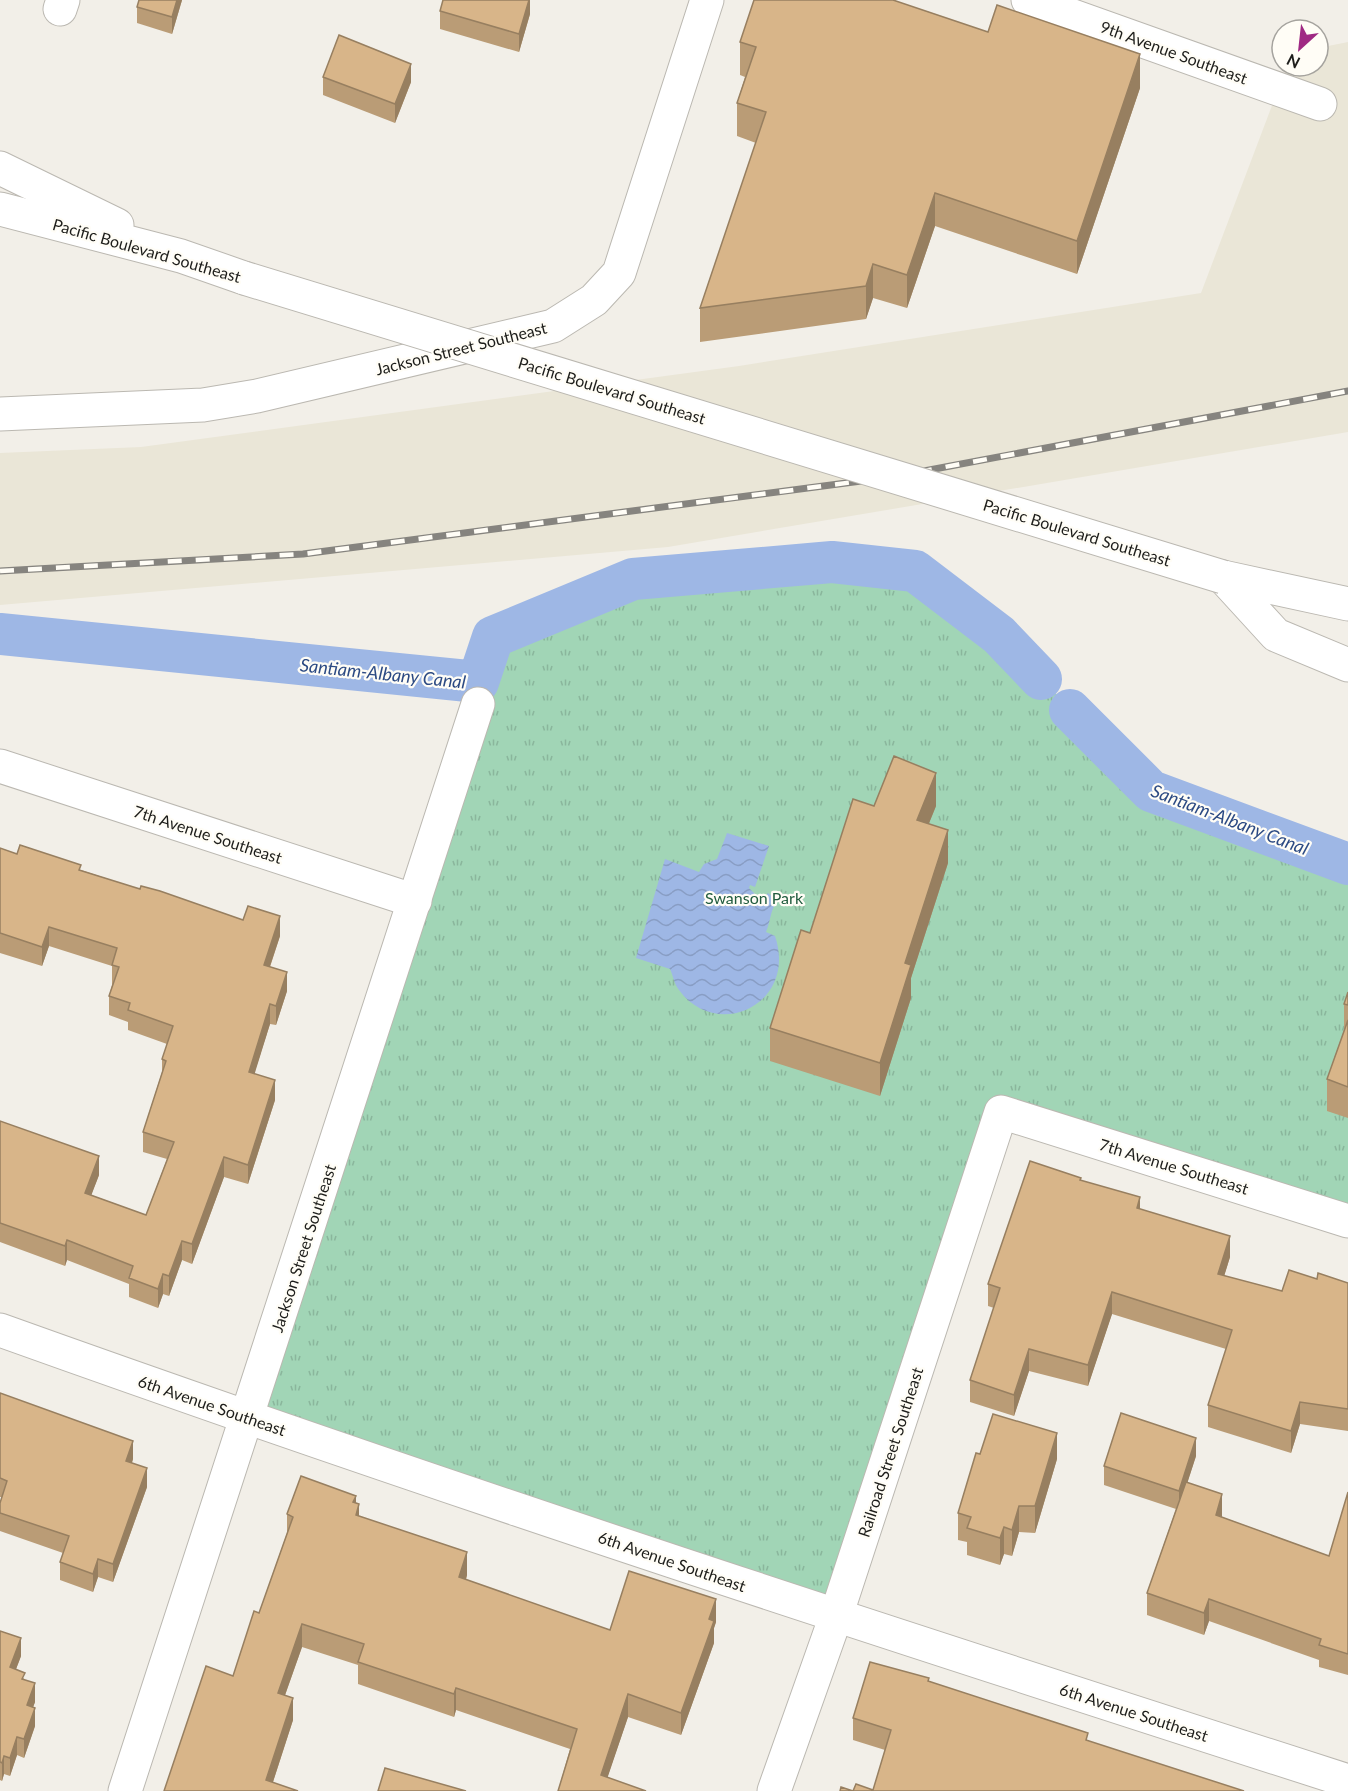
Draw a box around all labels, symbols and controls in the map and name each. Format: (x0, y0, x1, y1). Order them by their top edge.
street label: 9th Avenue Southeast (1098, 17, 1250, 88)
north arrow (1270, 18, 1330, 78)
text: N (1283, 51, 1303, 73)
street label: Pacific Boulevard Southeast (51, 214, 244, 286)
street label: Jackson Street Southeast (373, 317, 549, 378)
street label: Pacific Boulevard Southeast (516, 352, 708, 428)
street label: Pacific Boulevard Southeast (981, 494, 1173, 570)
water label: Santiam-Albany Canal (299, 653, 467, 693)
water label: Santiam-Albany Canal (1148, 779, 1312, 859)
street label: 7th Avenue Southeast (131, 801, 285, 867)
park label: Swanson Park (705, 888, 804, 907)
street label: 7th Avenue Southeast (1097, 1134, 1251, 1198)
street label: Jackson Street Southeast (267, 1161, 339, 1335)
street label: Railroad Street Southeast (854, 1364, 927, 1539)
street label: 6th Avenue Southeast (136, 1371, 289, 1439)
street label: 6th Avenue Southeast (596, 1527, 749, 1595)
street label: 6th Avenue Southeast (1057, 1679, 1211, 1745)

